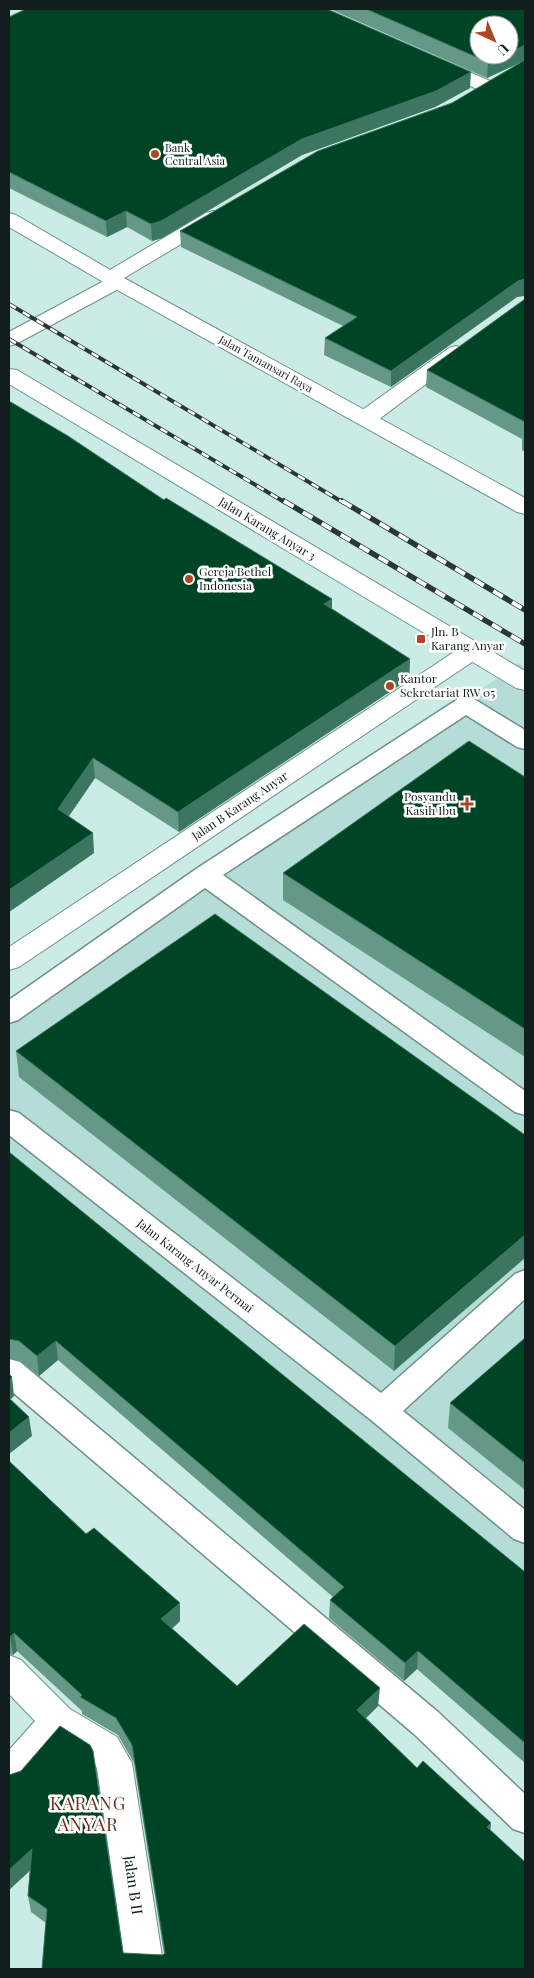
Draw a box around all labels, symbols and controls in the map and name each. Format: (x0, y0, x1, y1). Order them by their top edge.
north arrow (469, 15, 519, 65)
text: U (493, 40, 513, 60)
place label: Bank Central Asia (165, 140, 226, 168)
marker: Bank Central Asia (149, 148, 161, 160)
street label: Jalan Tamansari Raya (216, 331, 316, 396)
street label: Jalan Karang Anyar 3 (215, 492, 319, 563)
place label: Gereja Bethel Indonesia (199, 563, 272, 593)
marker: Gereja Bethel Indonesia (183, 573, 195, 585)
place label: Jln. B Karang Anyar (430, 623, 505, 653)
marker: Jln. B Karang Anyar (415, 633, 427, 645)
place label: Kantor Sekretariat RW 05 (400, 670, 495, 700)
marker: Kantor Sekretariat RW 05 (384, 680, 396, 692)
street label: Jalan B Karang Anyar (187, 767, 291, 844)
place label: Posyandu Kasih Ibu (404, 788, 456, 818)
marker: Posyandu Kasih Ibu (460, 797, 474, 811)
street label: Jalan Karang Anyar Permai (133, 1214, 257, 1316)
district label: KARANG ANYAR (50, 1791, 126, 1836)
street label: Jalan B II (120, 1853, 148, 1916)

